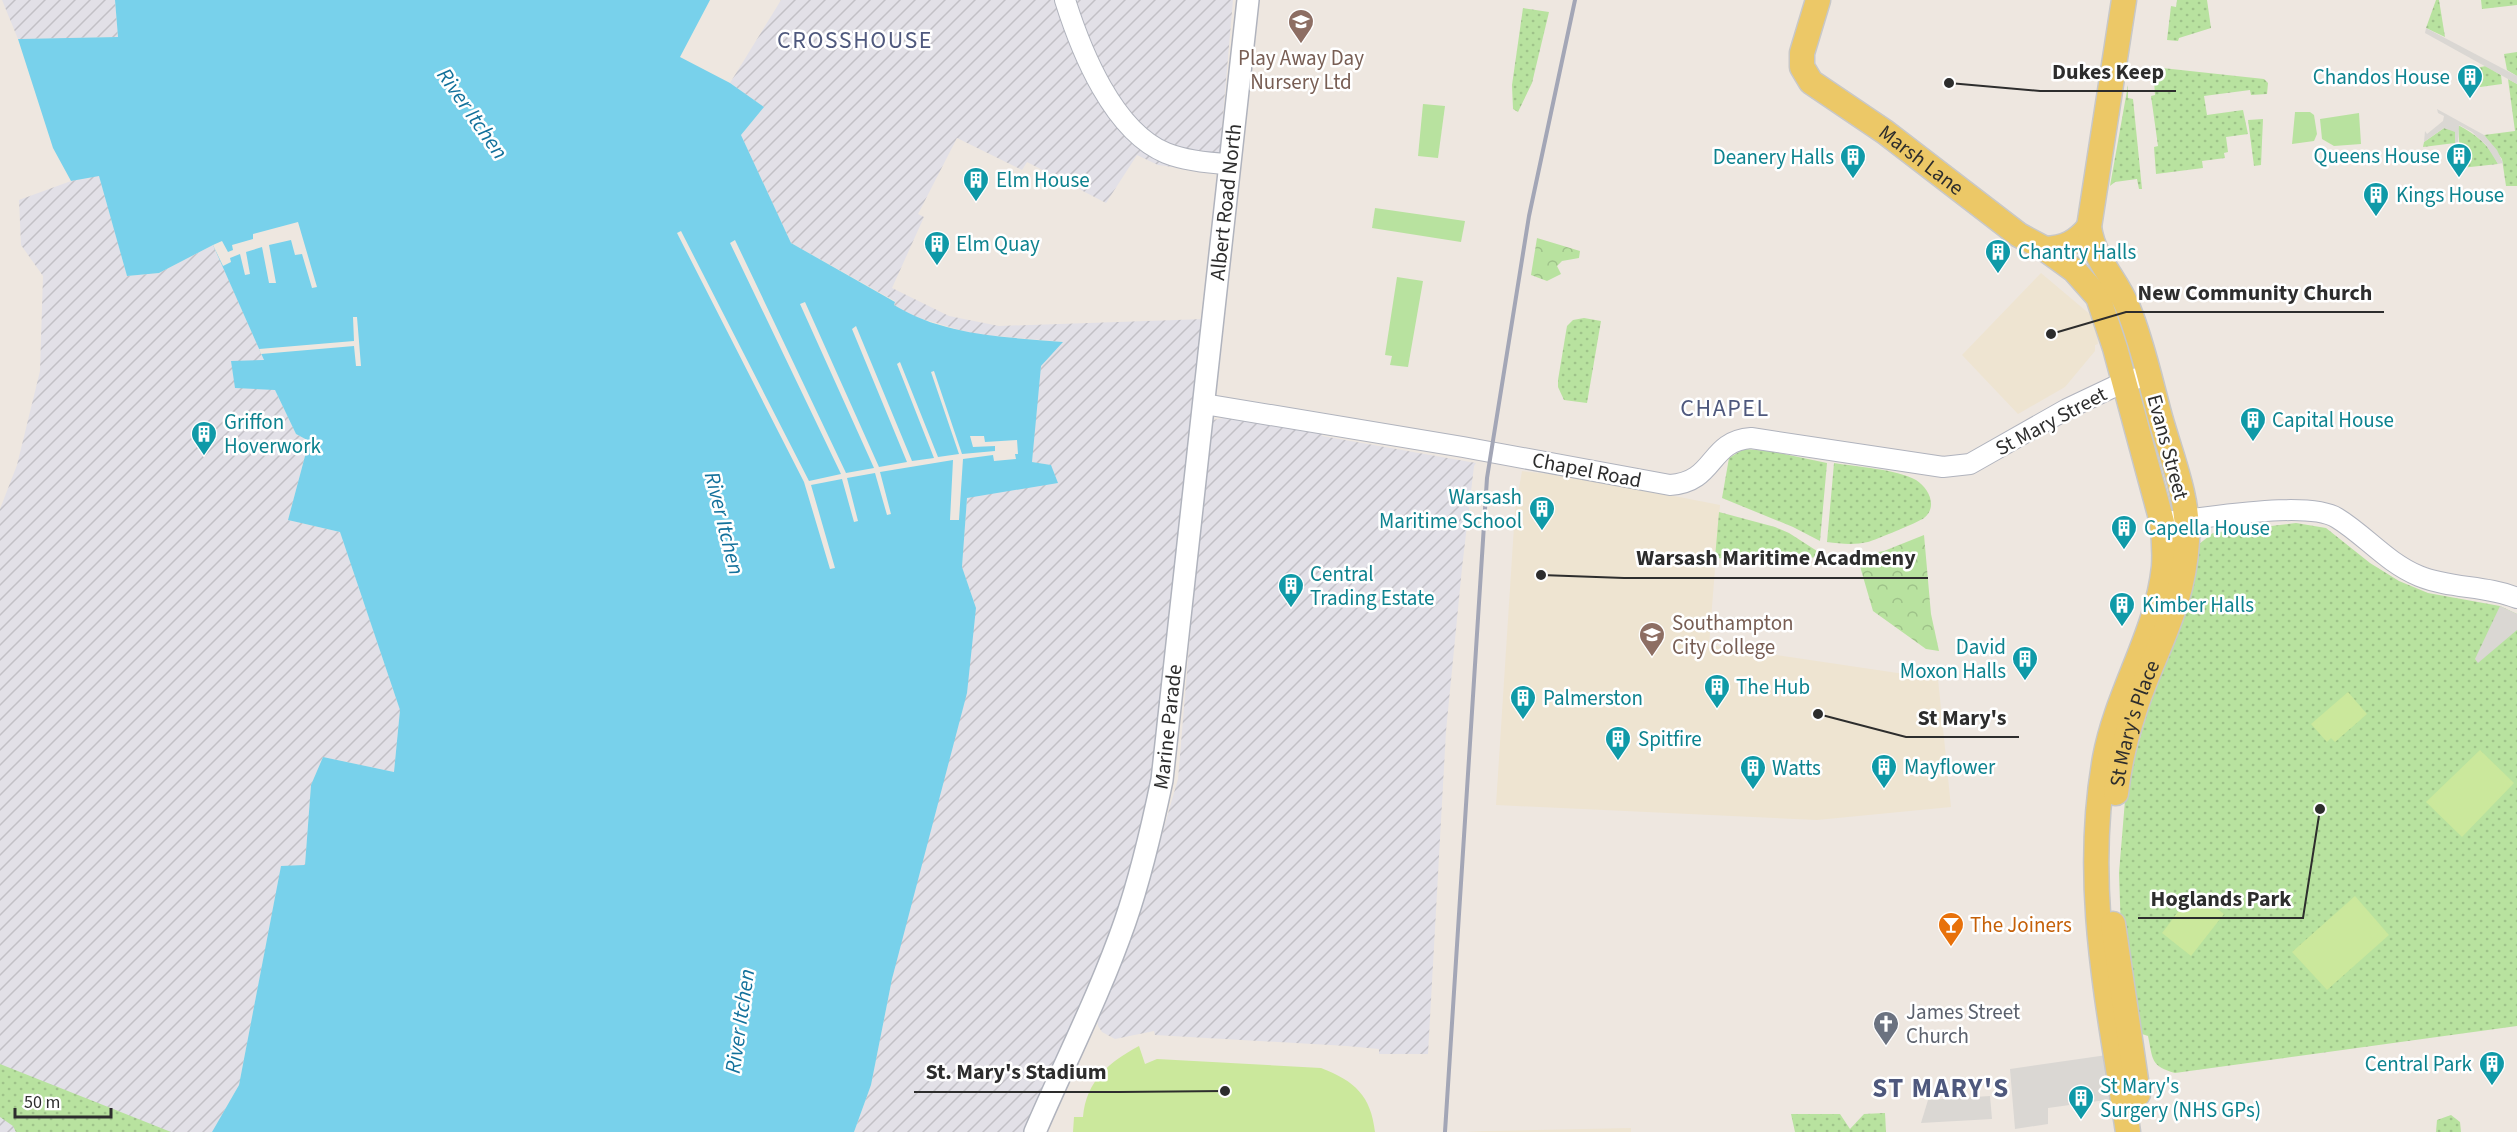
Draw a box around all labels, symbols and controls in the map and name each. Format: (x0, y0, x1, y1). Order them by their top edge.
school or university icon: Play Away Day Nursery Ltd (1286, 7, 1316, 45)
district label: CROSSHOUSE (777, 23, 933, 58)
place label: Play Away Day Nursery Ltd (1238, 43, 1364, 97)
callout: Dukes Keep (2040, 51, 2176, 91)
text: Dukes Keep (2052, 56, 2164, 88)
water label: River Itchen (429, 61, 515, 166)
place label: Chandos House (2313, 62, 2450, 92)
building icon: Chandos House (2455, 62, 2485, 100)
street label: Marsh Lane (1872, 117, 1970, 202)
street label: Albert Road North (1202, 122, 1249, 282)
place label: Queens House (2314, 141, 2440, 171)
building icon: Queens House (2444, 141, 2474, 179)
place label: Deanery Halls (1713, 142, 1834, 172)
building icon: Deanery Halls (1838, 142, 1868, 180)
building icon: Elm House (961, 165, 991, 203)
place label: Elm House (996, 165, 1090, 195)
building icon: Kings House (2361, 180, 2391, 218)
place label: Kings House (2396, 180, 2504, 210)
building icon: Elm Quay (922, 229, 952, 267)
place label: Elm Quay (956, 229, 1040, 259)
building icon: Chantry Halls (1983, 237, 2013, 275)
place label: Chantry Halls (2018, 237, 2136, 267)
callout: New Community Church (2126, 272, 2384, 312)
text: New Community Church (2138, 277, 2372, 309)
street label: St Mary Street (1990, 379, 2112, 463)
district label: CHAPEL (1680, 391, 1770, 426)
street label: Evans Street (2140, 391, 2196, 503)
building icon: Capital House (2238, 405, 2268, 443)
place label: Capital House (2272, 405, 2394, 435)
place label: Griffon Hoverwork (224, 407, 322, 461)
building icon: Griffon Hoverwork (189, 419, 219, 457)
street label: Chapel Road (1530, 445, 1644, 495)
water label: River Itchen (696, 468, 752, 578)
place label: Warsash Maritime School (1379, 482, 1522, 536)
building icon: Warsash Maritime School (1527, 494, 1557, 532)
building icon: Capella House (2109, 513, 2139, 551)
place label: Capella House (2144, 513, 2270, 543)
callout: Warsash Maritime Acadmeny (1624, 538, 1928, 578)
text: Warsash Maritime Acadmeny (1636, 542, 1916, 574)
place label: Central Trading Estate (1310, 559, 1434, 613)
building icon: Central Trading Estate (1276, 571, 1306, 609)
building icon: Kimber Halls (2107, 590, 2137, 628)
place label: Kimber Halls (2142, 590, 2254, 620)
place label: Southampton City College (1672, 608, 1794, 662)
school or university icon: Southampton City College (1637, 620, 1667, 658)
place label: David Moxon Halls (1900, 632, 2006, 686)
building icon: David Moxon Halls (2010, 644, 2040, 682)
street label: St Mary's Place (2102, 655, 2167, 789)
street label: Marine Parade (1145, 663, 1190, 792)
building icon: The Hub (1702, 672, 1732, 710)
place label: The Hub (1736, 672, 1810, 702)
building icon: Palmerston (1508, 683, 1538, 721)
place label: Palmerston (1543, 683, 1643, 713)
callout: St Mary's (1906, 697, 2019, 737)
text: St Mary's (1917, 702, 2007, 734)
building icon: Spitfire (1603, 724, 1633, 762)
place label: Spitfire (1638, 724, 1702, 754)
building icon: Mayflower (1869, 752, 1899, 790)
place label: Mayflower (1904, 752, 1996, 782)
building icon: Watts (1738, 753, 1768, 791)
place label: Watts (1772, 753, 1821, 783)
callout: Hoglands Park (2138, 878, 2303, 918)
text: Hoglands Park (2151, 883, 2291, 915)
bar icon: The Joiners (1936, 910, 1966, 948)
place label: The Joiners (1970, 910, 2072, 940)
water label: River Itchen (717, 967, 763, 1075)
place label: James Street Church (1906, 997, 2020, 1051)
church icon: James Street Church (1871, 1009, 1901, 1047)
place label: Central Park (2365, 1049, 2473, 1079)
building icon: Central Park (2477, 1049, 2507, 1087)
callout: St. Mary's Stadium (914, 1052, 1119, 1092)
text: St. Mary's Stadium (925, 1056, 1107, 1088)
district label: ST MARY'S (1872, 1069, 2010, 1108)
place label: St Mary's Surgery (NHS GPs) (2100, 1071, 2261, 1125)
scale bar (15, 1081, 111, 1119)
building icon: St Mary's Surgery (NHS GPs) (2066, 1083, 2096, 1121)
text: 50 m (24, 1090, 60, 1115)

